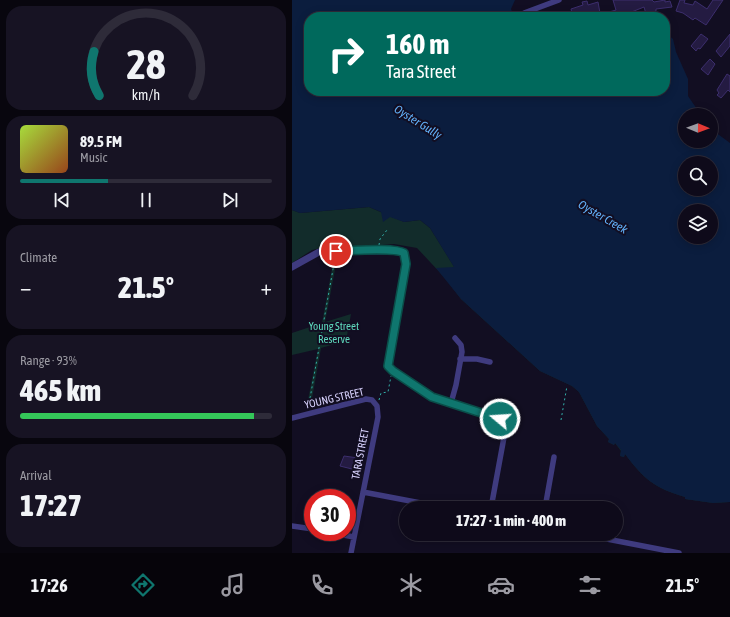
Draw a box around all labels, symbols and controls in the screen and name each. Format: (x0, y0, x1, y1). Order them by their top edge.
icon: right (320, 28, 372, 80)
text: 160 m (386, 28, 449, 60)
text: 28 (126, 40, 166, 88)
text: Tara Street (386, 61, 456, 82)
text: km/h (132, 87, 160, 103)
water label: Oyster Gully (392, 102, 444, 142)
north arrow (678, 108, 718, 148)
map controls (678, 108, 718, 244)
text: 89.5 FM (80, 133, 122, 150)
text: Music (80, 150, 107, 165)
button: search (678, 156, 718, 196)
icon: previous (51, 189, 73, 211)
icon: pause (135, 189, 157, 211)
icon: next (219, 189, 241, 211)
water label: Oyster Creek (576, 197, 631, 237)
button: layers (678, 204, 718, 244)
pin (319, 234, 353, 268)
icon: arrive (325, 240, 347, 262)
text: Climate (20, 250, 57, 265)
text: 21.5° (118, 270, 174, 304)
text: − (20, 274, 31, 300)
text: + (261, 274, 272, 300)
park label: Young Street Reserve (309, 320, 359, 345)
text: Range · 93% (20, 353, 77, 368)
text: 465 km (20, 373, 101, 407)
street label: YOUNG STREET (303, 385, 365, 411)
position arrow (479, 398, 521, 440)
street label: TARA STREET (349, 427, 371, 480)
text: Arrival (20, 468, 52, 483)
text: 17:27 (20, 488, 82, 522)
speed limit sign: 30 (304, 489, 356, 541)
text: 17:27 · 1 min · 400 m (456, 512, 566, 529)
icon: directions (129, 571, 157, 599)
icon: music (219, 571, 247, 599)
icon: phone (308, 571, 336, 599)
icon: climate (397, 571, 425, 599)
icon: car (487, 571, 515, 599)
icon: filters (576, 571, 604, 599)
text: 17:26 (31, 575, 68, 596)
text: 21.5° (666, 575, 699, 596)

